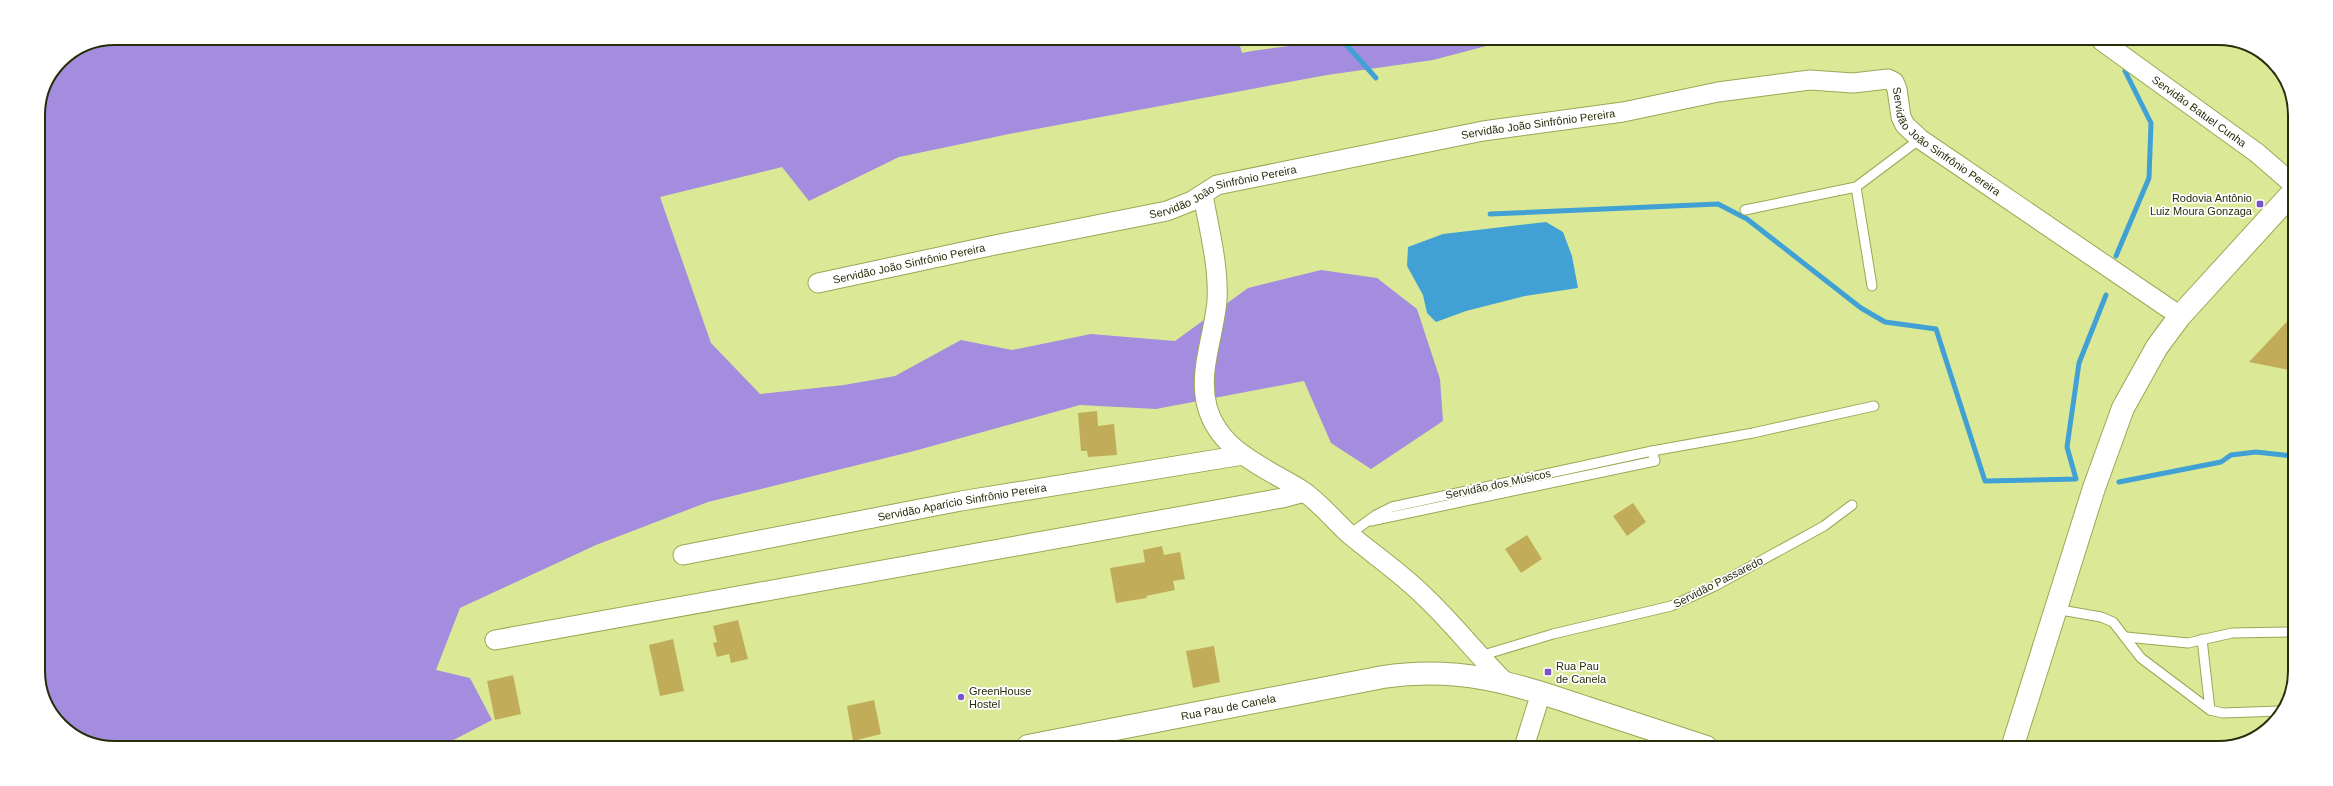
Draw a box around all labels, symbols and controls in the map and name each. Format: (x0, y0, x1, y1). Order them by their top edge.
street label: Servidão Batuel Cunha (2150, 73, 2249, 150)
street label: Servidão João Sinfrônio Pereira (1891, 86, 2003, 198)
street label: Servidão João Sinfrônio Pereira (1460, 107, 1617, 141)
street label: Servidão João Sinfrônio Pereira (1148, 163, 1298, 220)
place label: Rodovia Antônio Luiz Moura Gonzaga (2150, 192, 2253, 217)
marker: Rodovia Antônio Luiz Moura Gonzaga (2255, 199, 2265, 209)
street label: Servidão João Sinfrônio Pereira (832, 241, 987, 286)
street label: Servidão dos Músicos (1444, 467, 1552, 501)
street label: Servidão Aparício Sinfrônio Pereira (876, 481, 1048, 523)
street label: Servidão Passaredo (1671, 554, 1765, 610)
place label: Rua Pau de Canela (1556, 660, 1607, 685)
marker: Rua Pau de Canela (1543, 667, 1553, 677)
place label: GreenHouse Hostel (969, 685, 1031, 710)
marker: GreenHouse Hostel (956, 692, 966, 702)
street label: Rua Pau de Canela (1180, 692, 1277, 722)

